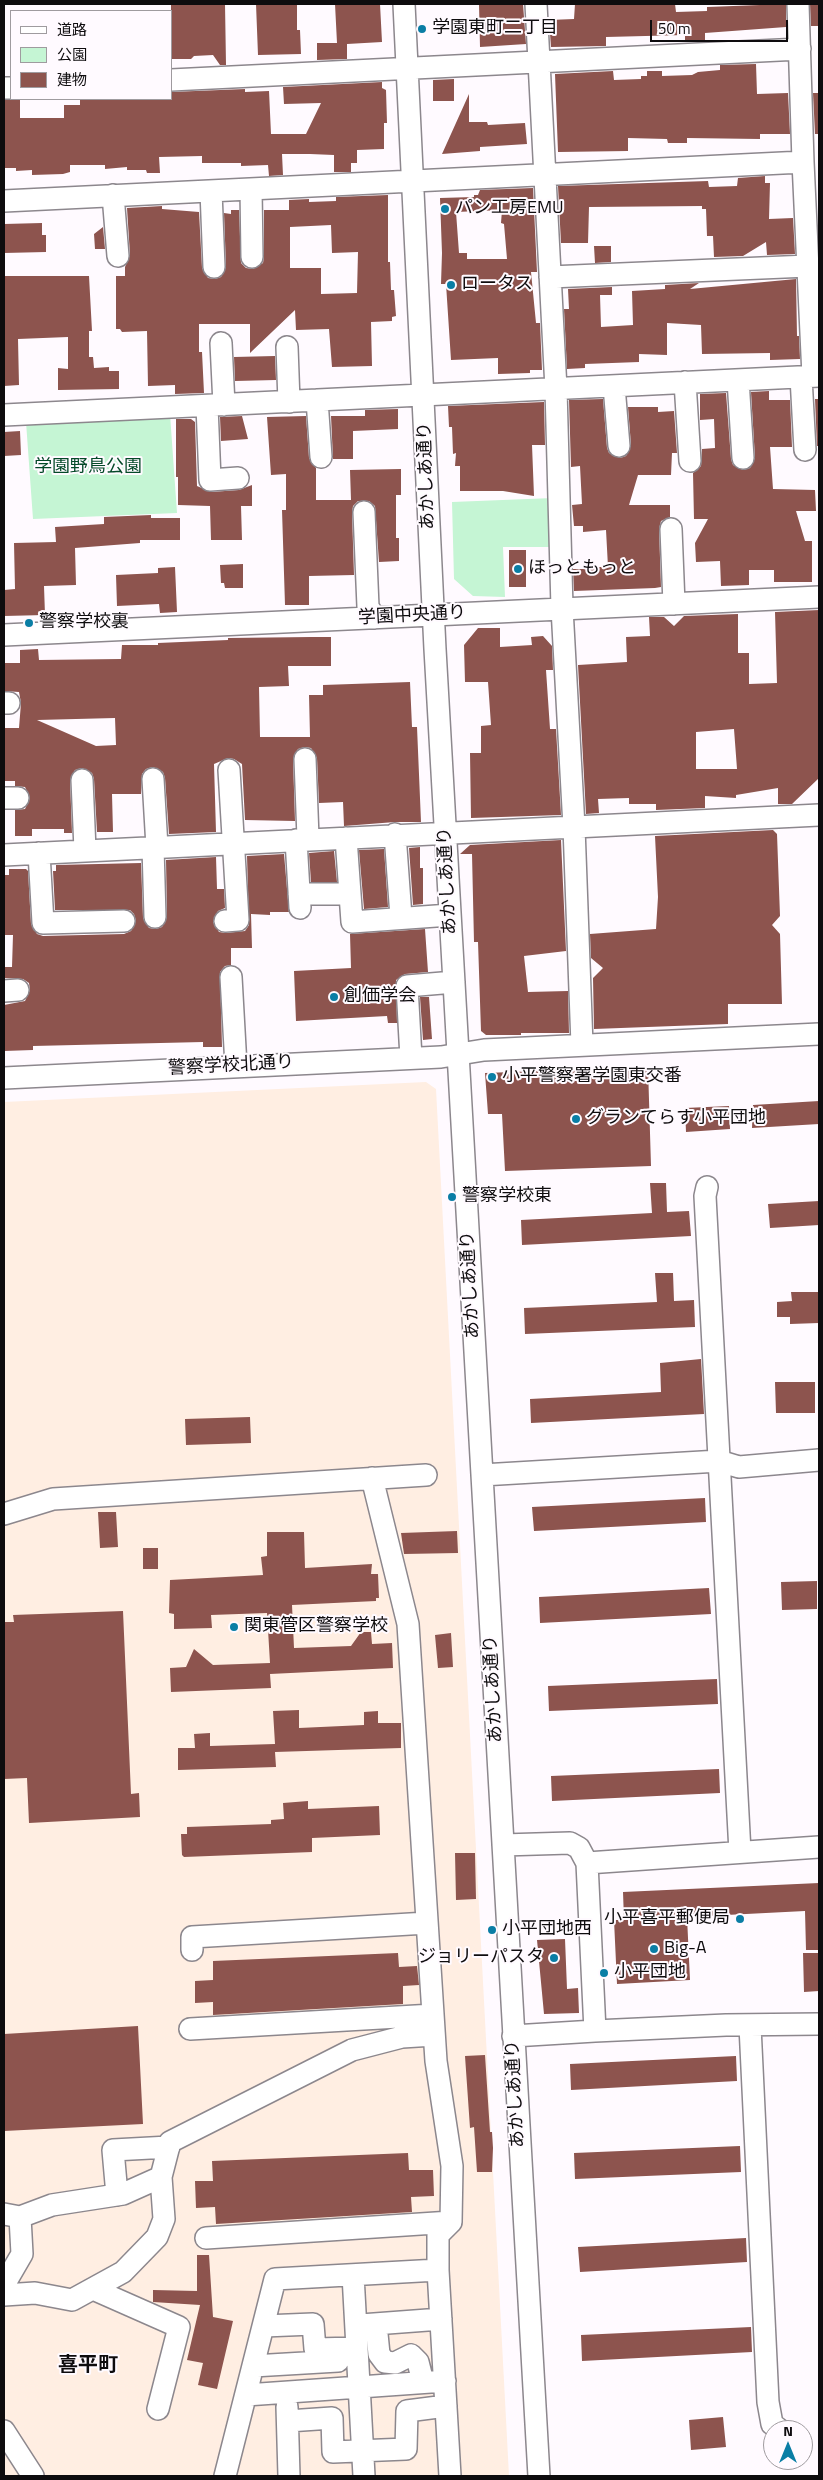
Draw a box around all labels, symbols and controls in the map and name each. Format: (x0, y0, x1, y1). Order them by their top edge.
legend (10, 10, 172, 100)
scale bar (653, 10, 790, 42)
text: 50 m (658, 17, 691, 40)
text: 道路 (57, 18, 87, 41)
place label: 学園東町二丁目 (432, 18, 558, 40)
marker: 学園東町二丁目 (416, 23, 428, 35)
text: 公園 (57, 43, 87, 66)
text: 建物 (57, 68, 87, 91)
place label: パン工房EMU (455, 198, 564, 220)
marker: パン工房EMU (439, 203, 451, 215)
place label: ロータス (461, 274, 533, 296)
marker: ロータス (445, 279, 457, 291)
street label: あかしあ通り (414, 422, 440, 530)
park label: 学園野鳥公園 (34, 457, 142, 479)
place label: ほっともっと (528, 558, 636, 580)
marker: ほっともっと (512, 563, 524, 575)
street label: 学園中央通り (358, 602, 466, 630)
place label: 警察学校裏 (39, 612, 129, 634)
marker: 警察学校裏 (23, 617, 35, 629)
street label: あかしあ通り (434, 827, 462, 935)
place label: 創価学会 (344, 986, 416, 1008)
marker: 創価学会 (328, 991, 340, 1003)
street label: 警察学校北通り (168, 1052, 294, 1080)
place label: 小平警察署学園東交番 (502, 1066, 682, 1088)
marker: 小平警察署学園東交番 (486, 1071, 498, 1083)
place label: グランてらす小平団地 (586, 1108, 766, 1130)
marker: グランてらす小平団地 (570, 1113, 582, 1125)
place label: 警察学校東 (462, 1186, 552, 1208)
marker: 警察学校東 (446, 1191, 458, 1203)
street label: あかしあ通り (457, 1231, 485, 1339)
place label: 関東管区警察学校 (244, 1616, 388, 1638)
marker: 関東管区警察学校 (228, 1621, 240, 1633)
street label: あかしあ通り (480, 1635, 508, 1743)
place label: 小平喜平郵便局 (604, 1908, 730, 1930)
marker: 小平喜平郵便局 (734, 1913, 746, 1925)
place label: 小平団地西 (502, 1919, 592, 1941)
marker: 小平団地西 (486, 1924, 498, 1936)
place label: Big-A (664, 1938, 706, 1960)
marker: Big-A (648, 1943, 660, 1955)
place label: ジョリーパスタ (418, 1947, 544, 1969)
marker: ジョリーパスタ (548, 1952, 560, 1964)
place label: 小平団地 (614, 1962, 686, 1984)
marker: 小平団地 (598, 1967, 610, 1979)
street label: あかしあ通り (502, 2040, 530, 2148)
district label: 喜平町 (58, 2354, 118, 2378)
north arrow (763, 2420, 813, 2470)
text: N (783, 2420, 793, 2441)

